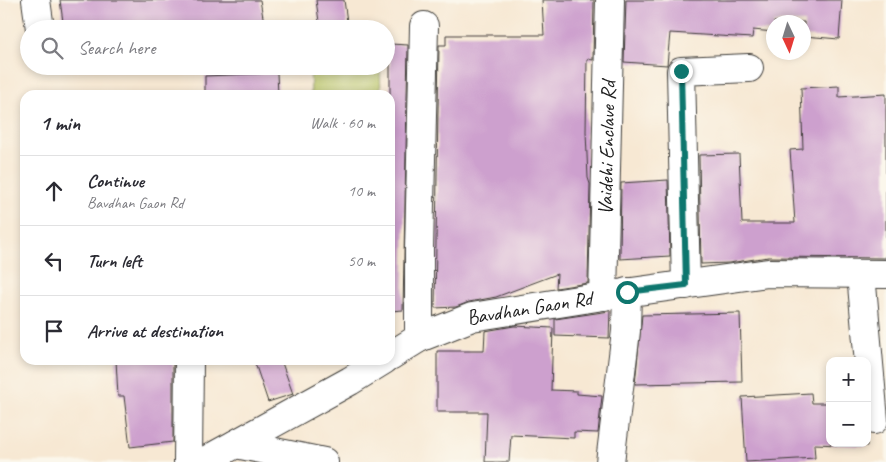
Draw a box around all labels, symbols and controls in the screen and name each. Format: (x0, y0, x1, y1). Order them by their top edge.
north arrow (766, 15, 811, 60)
search box (20, 20, 395, 75)
icon: search (38, 34, 66, 62)
text: Search here (78, 36, 155, 60)
route end (670, 60, 693, 83)
street label: Vaidehi Enclave Rd (592, 77, 621, 215)
text: 1 min (40, 110, 80, 136)
text: Walk · 60 m (310, 113, 375, 133)
text: Continue (87, 169, 144, 193)
icon: ahead (40, 177, 68, 205)
text: 10 m (348, 181, 375, 201)
text: Bavdhan Gaon Rd (87, 193, 184, 213)
icon: left (40, 247, 68, 275)
text: Turn left (87, 249, 142, 273)
text: 50 m (348, 251, 375, 271)
route start (616, 281, 639, 304)
street label: Bavdhan Gaon Rd (462, 285, 597, 331)
icon: arrive (40, 317, 68, 345)
text: Arrive at destination (87, 319, 223, 343)
map controls (826, 357, 871, 447)
button: + (826, 357, 871, 402)
button: − (826, 402, 871, 447)

